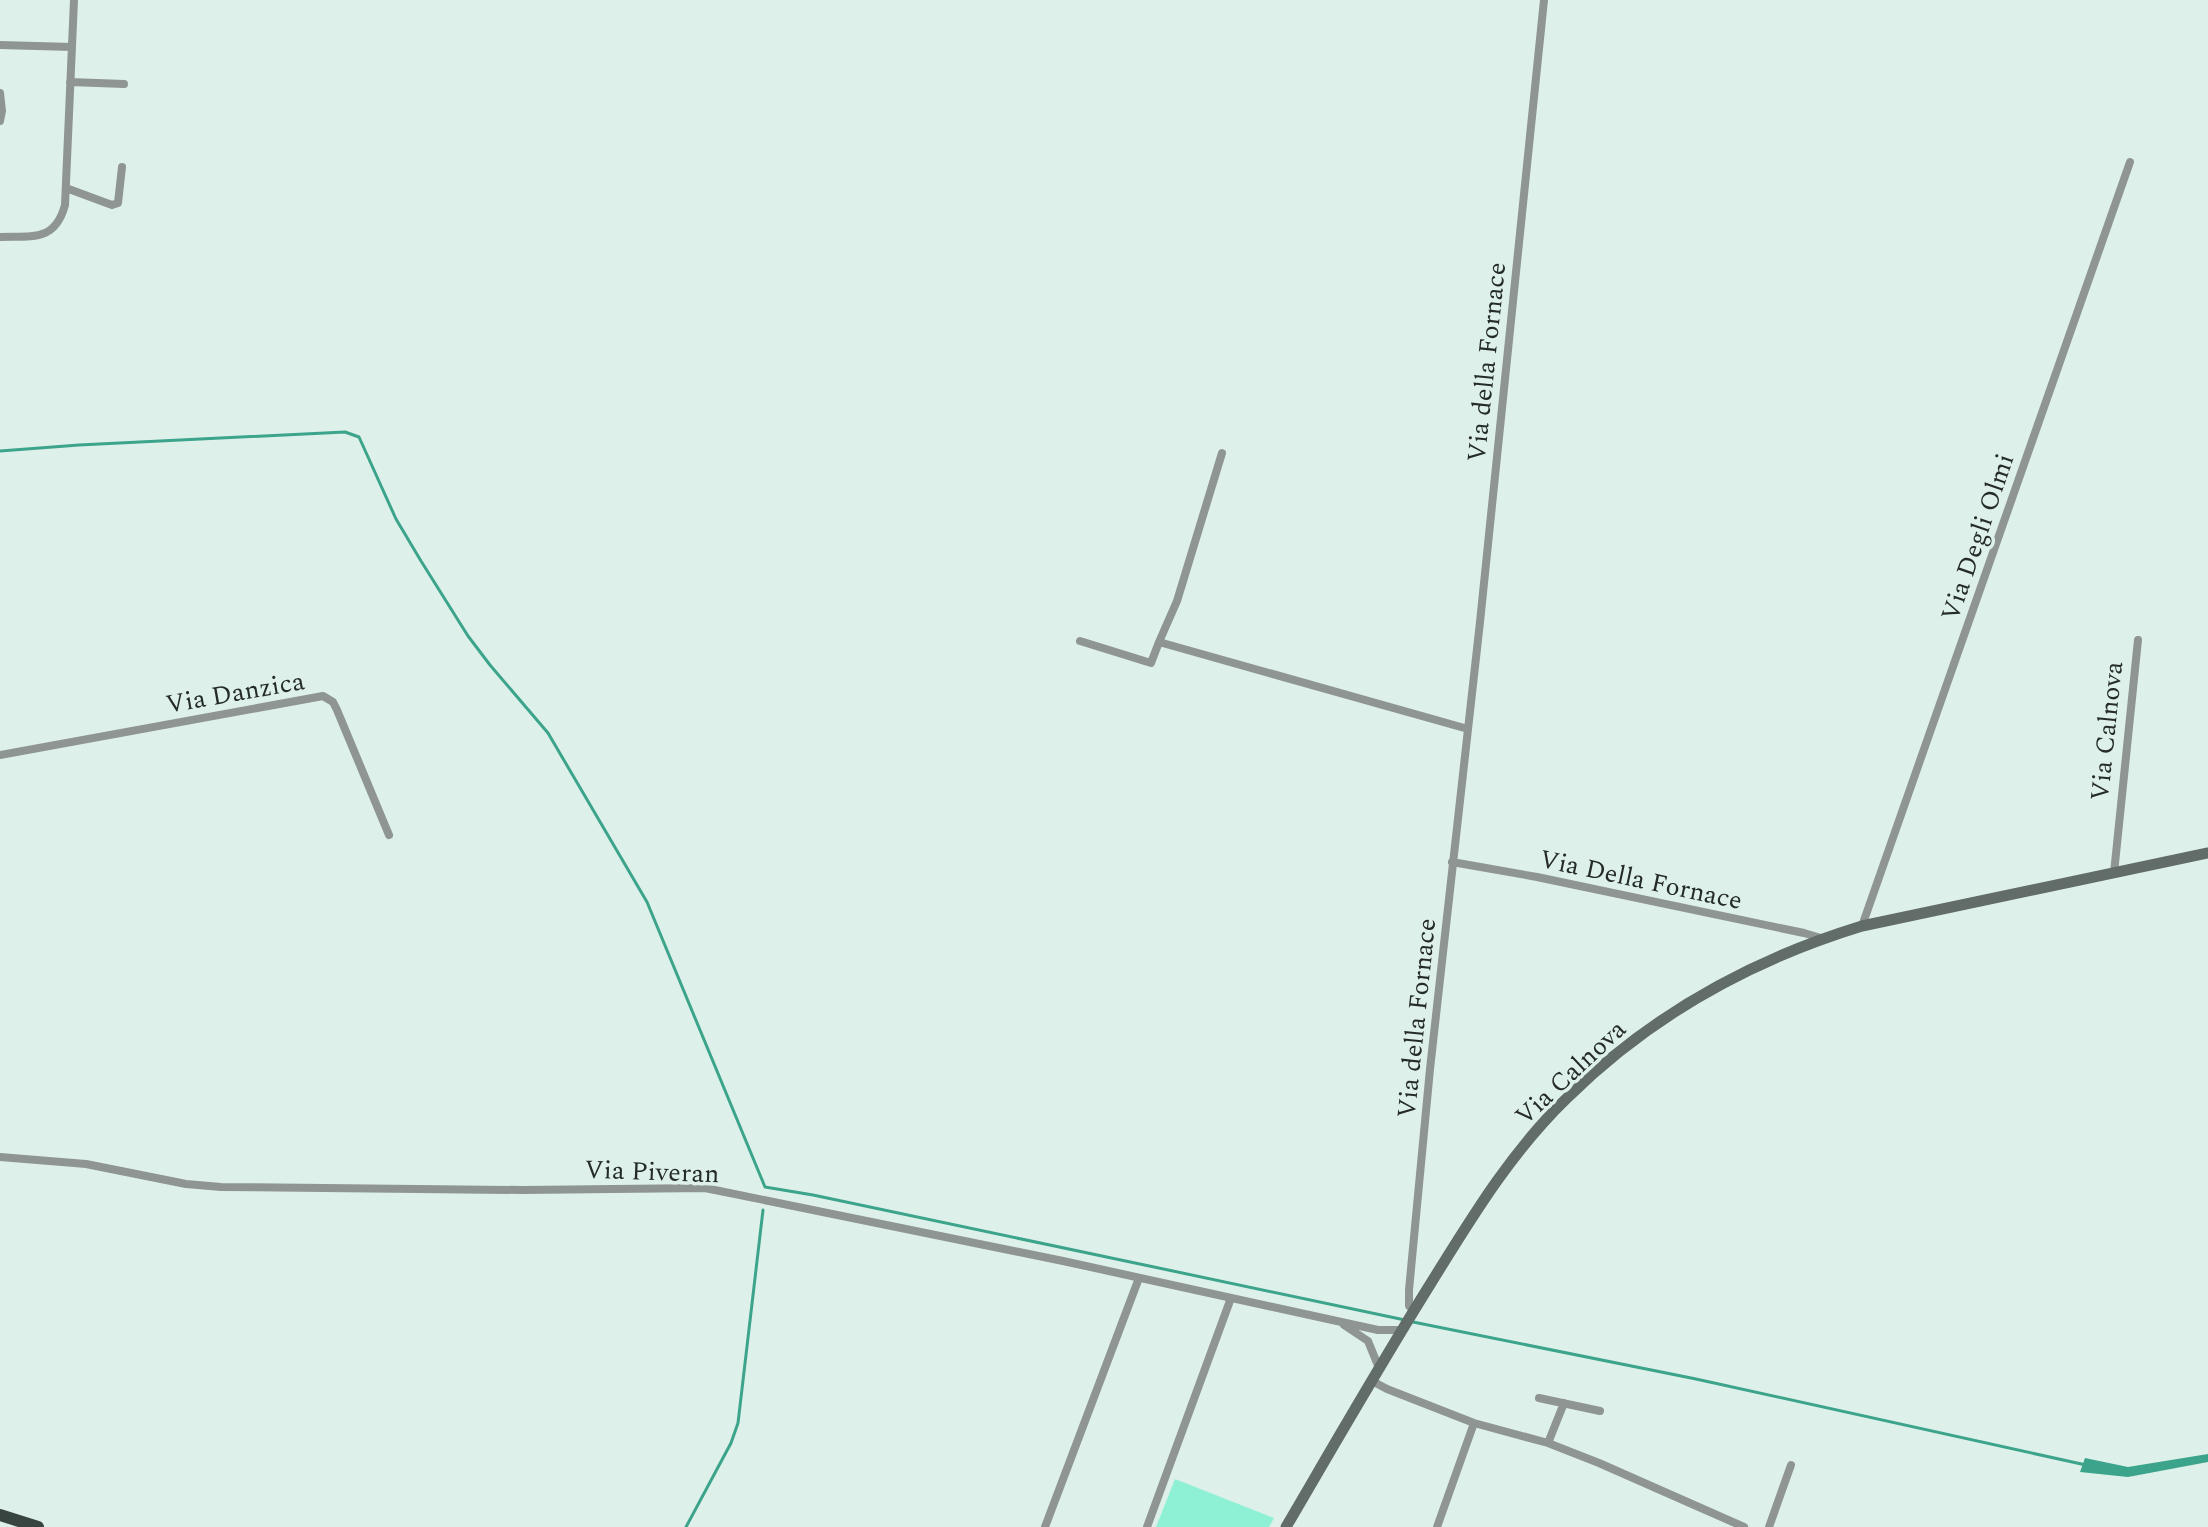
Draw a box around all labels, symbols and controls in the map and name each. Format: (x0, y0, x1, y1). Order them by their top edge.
street label: Via della Fornace (1457, 260, 1517, 464)
street label: Via Degli Olmi (1931, 448, 2025, 626)
street label: Via Calnova (2080, 659, 2134, 803)
street label: Via Danzica (163, 661, 308, 725)
street label: Via Della Fornace (1536, 839, 1746, 921)
street label: Via della Fornace (1387, 916, 1447, 1120)
street label: Via Calnova (1506, 1010, 1636, 1135)
street label: Via Piveran (584, 1150, 720, 1194)

